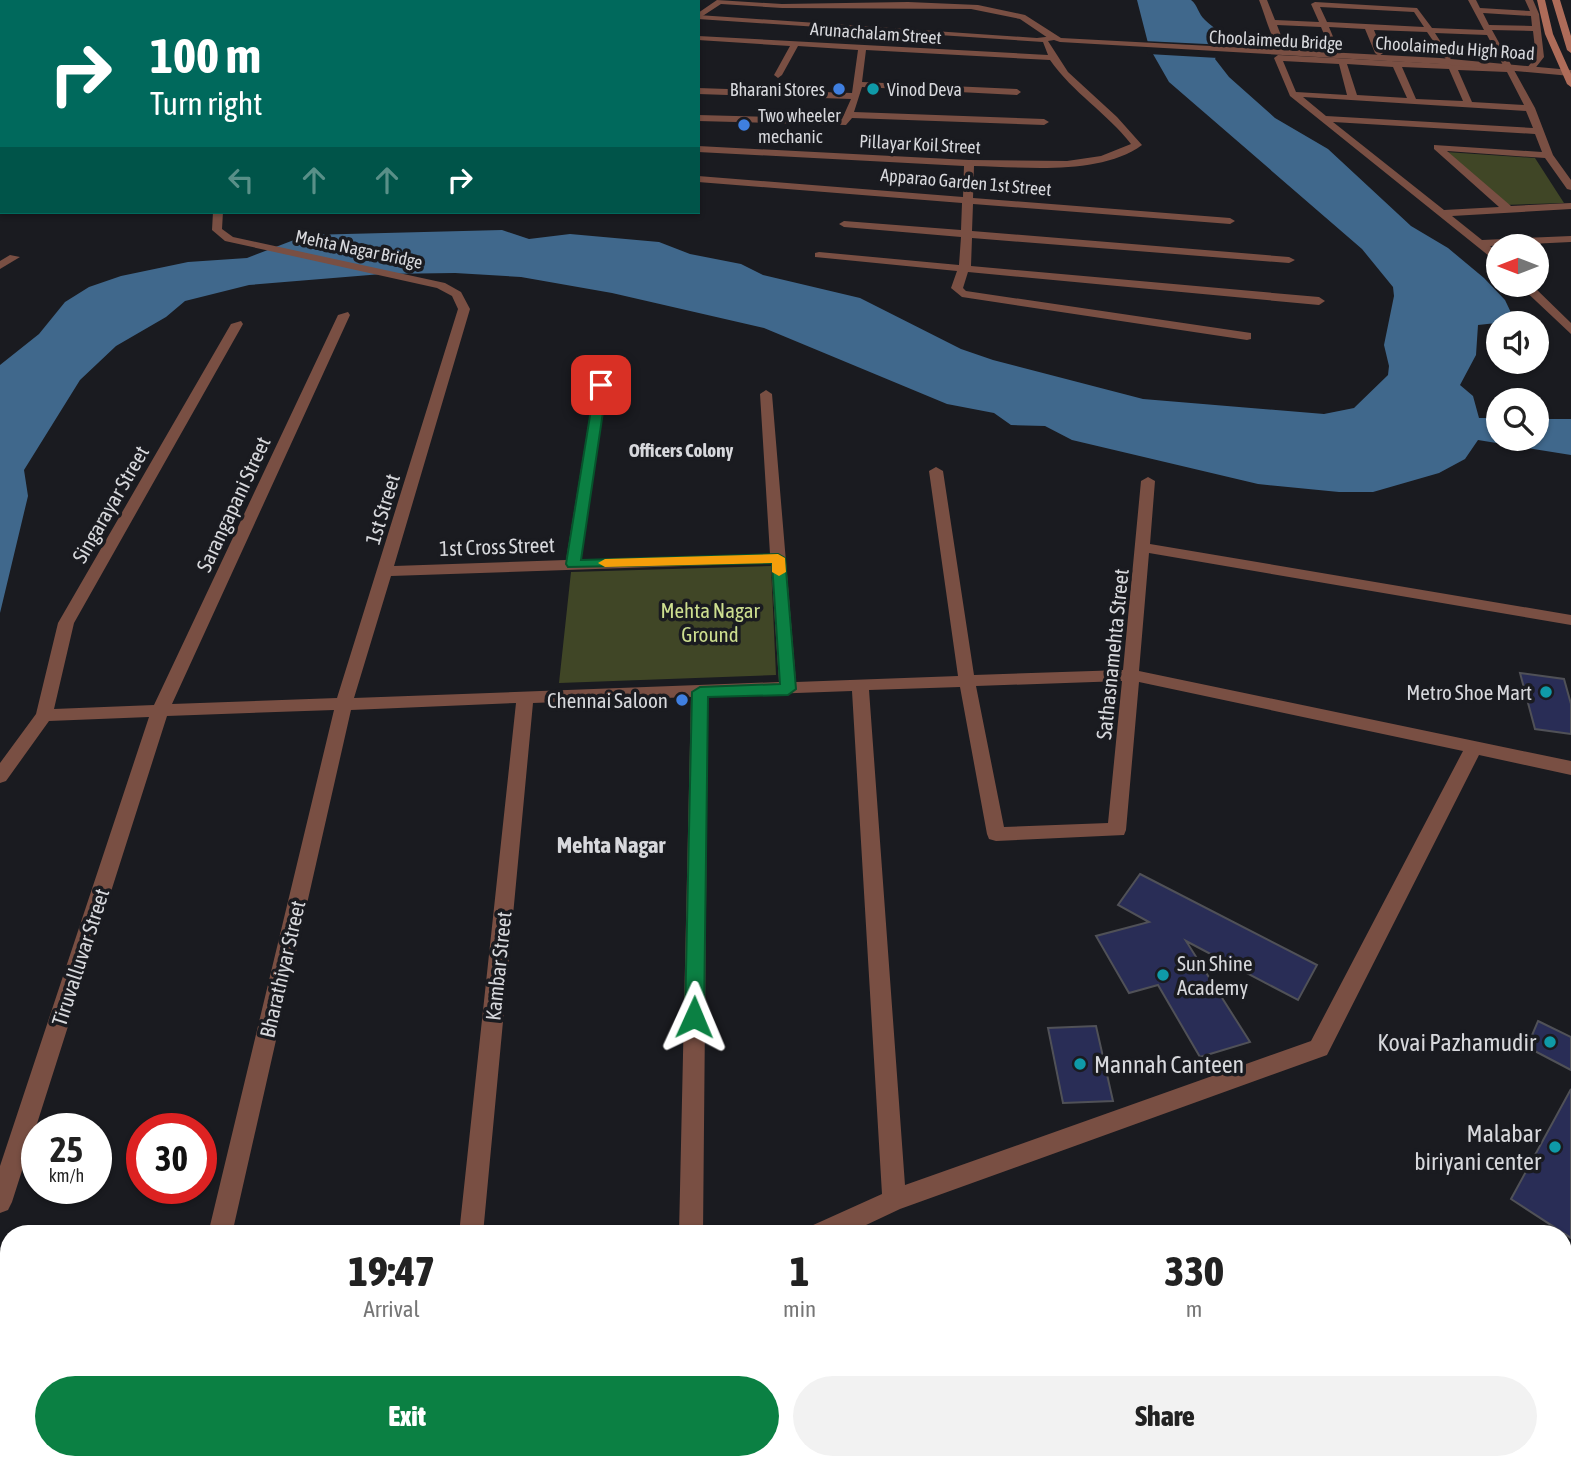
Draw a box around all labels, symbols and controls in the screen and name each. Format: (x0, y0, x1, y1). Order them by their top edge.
street label: Arunachalam Street (810, 18, 942, 48)
street label: Choolaimedu Bridge (1209, 26, 1343, 54)
text: 100 m (150, 27, 261, 83)
icon: right (35, 28, 126, 119)
street label: Choolaimedu High Road (1375, 32, 1535, 64)
place label: Bharani Stores (730, 79, 825, 100)
place label: Vinod Deva (887, 79, 962, 100)
marker: Bharani Stores (831, 81, 847, 97)
marker: Vinod Deva (865, 81, 881, 97)
text: Turn right (150, 85, 263, 122)
place label: Two wheeler mechanic (758, 105, 841, 147)
marker: Two wheeler mechanic (736, 117, 752, 133)
street label: Pillayar Koil Street (859, 130, 981, 158)
icon: left (222, 161, 260, 199)
icon: ahead (295, 161, 333, 199)
icon: ahead (368, 161, 406, 199)
icon: right (441, 161, 479, 199)
street label: Apparao Garden 1st Street (880, 164, 1052, 200)
street label: Mehta Nagar Bridge (293, 225, 425, 273)
north arrow (1486, 234, 1549, 298)
map controls (1486, 234, 1549, 451)
button: sound (1486, 311, 1549, 374)
pin (571, 355, 631, 415)
icon: arrive (582, 366, 620, 404)
button: search (1486, 388, 1549, 451)
street label: Sarangapani Street (191, 433, 275, 575)
district label: Officers Colony (629, 439, 733, 461)
street label: Singarayar Street (67, 441, 153, 567)
street label: 1st Street (360, 471, 404, 547)
street label: 1st Cross Street (439, 532, 555, 560)
street label: Sathasnamehta Street (1091, 567, 1133, 741)
park label: Mehta Nagar Ground (660, 598, 760, 646)
place label: Metro Shoe Mart (1406, 680, 1532, 704)
marker: Metro Shoe Mart (1538, 684, 1554, 700)
place label: Chennai Saloon (547, 688, 668, 712)
marker: Chennai Saloon (674, 692, 690, 708)
district label: Mehta Nagar (557, 832, 667, 858)
street label: Tiruvalluvar Street (47, 885, 113, 1029)
street label: Bharathiyar Street (255, 898, 309, 1040)
street label: Kambar Street (480, 910, 516, 1022)
place label: Sun Shine Academy (1177, 951, 1253, 999)
marker: Sun Shine Academy (1155, 967, 1171, 983)
position arrow (657, 980, 731, 1054)
place label: Kovai Pazhamudir (1377, 1029, 1537, 1056)
marker: Kovai Pazhamudir (1542, 1034, 1558, 1050)
place label: Mannah Canteen (1094, 1051, 1244, 1078)
marker: Mannah Canteen (1072, 1056, 1088, 1072)
speed limit sign: 30 (126, 1113, 217, 1204)
place label: Malabar biriyani center (1414, 1120, 1542, 1175)
text: 25 (50, 1129, 83, 1169)
marker: Malabar biriyani center (1547, 1139, 1563, 1155)
text: km/h (49, 1165, 84, 1186)
text: 19:47 (348, 1247, 435, 1295)
text: 1 (790, 1247, 809, 1295)
text: 330 (1164, 1247, 1224, 1295)
text: Arrival (363, 1296, 420, 1322)
text: min (783, 1296, 816, 1322)
text: m (1186, 1296, 1202, 1322)
button: Exit (35, 1376, 779, 1456)
button: Share (793, 1376, 1537, 1456)

